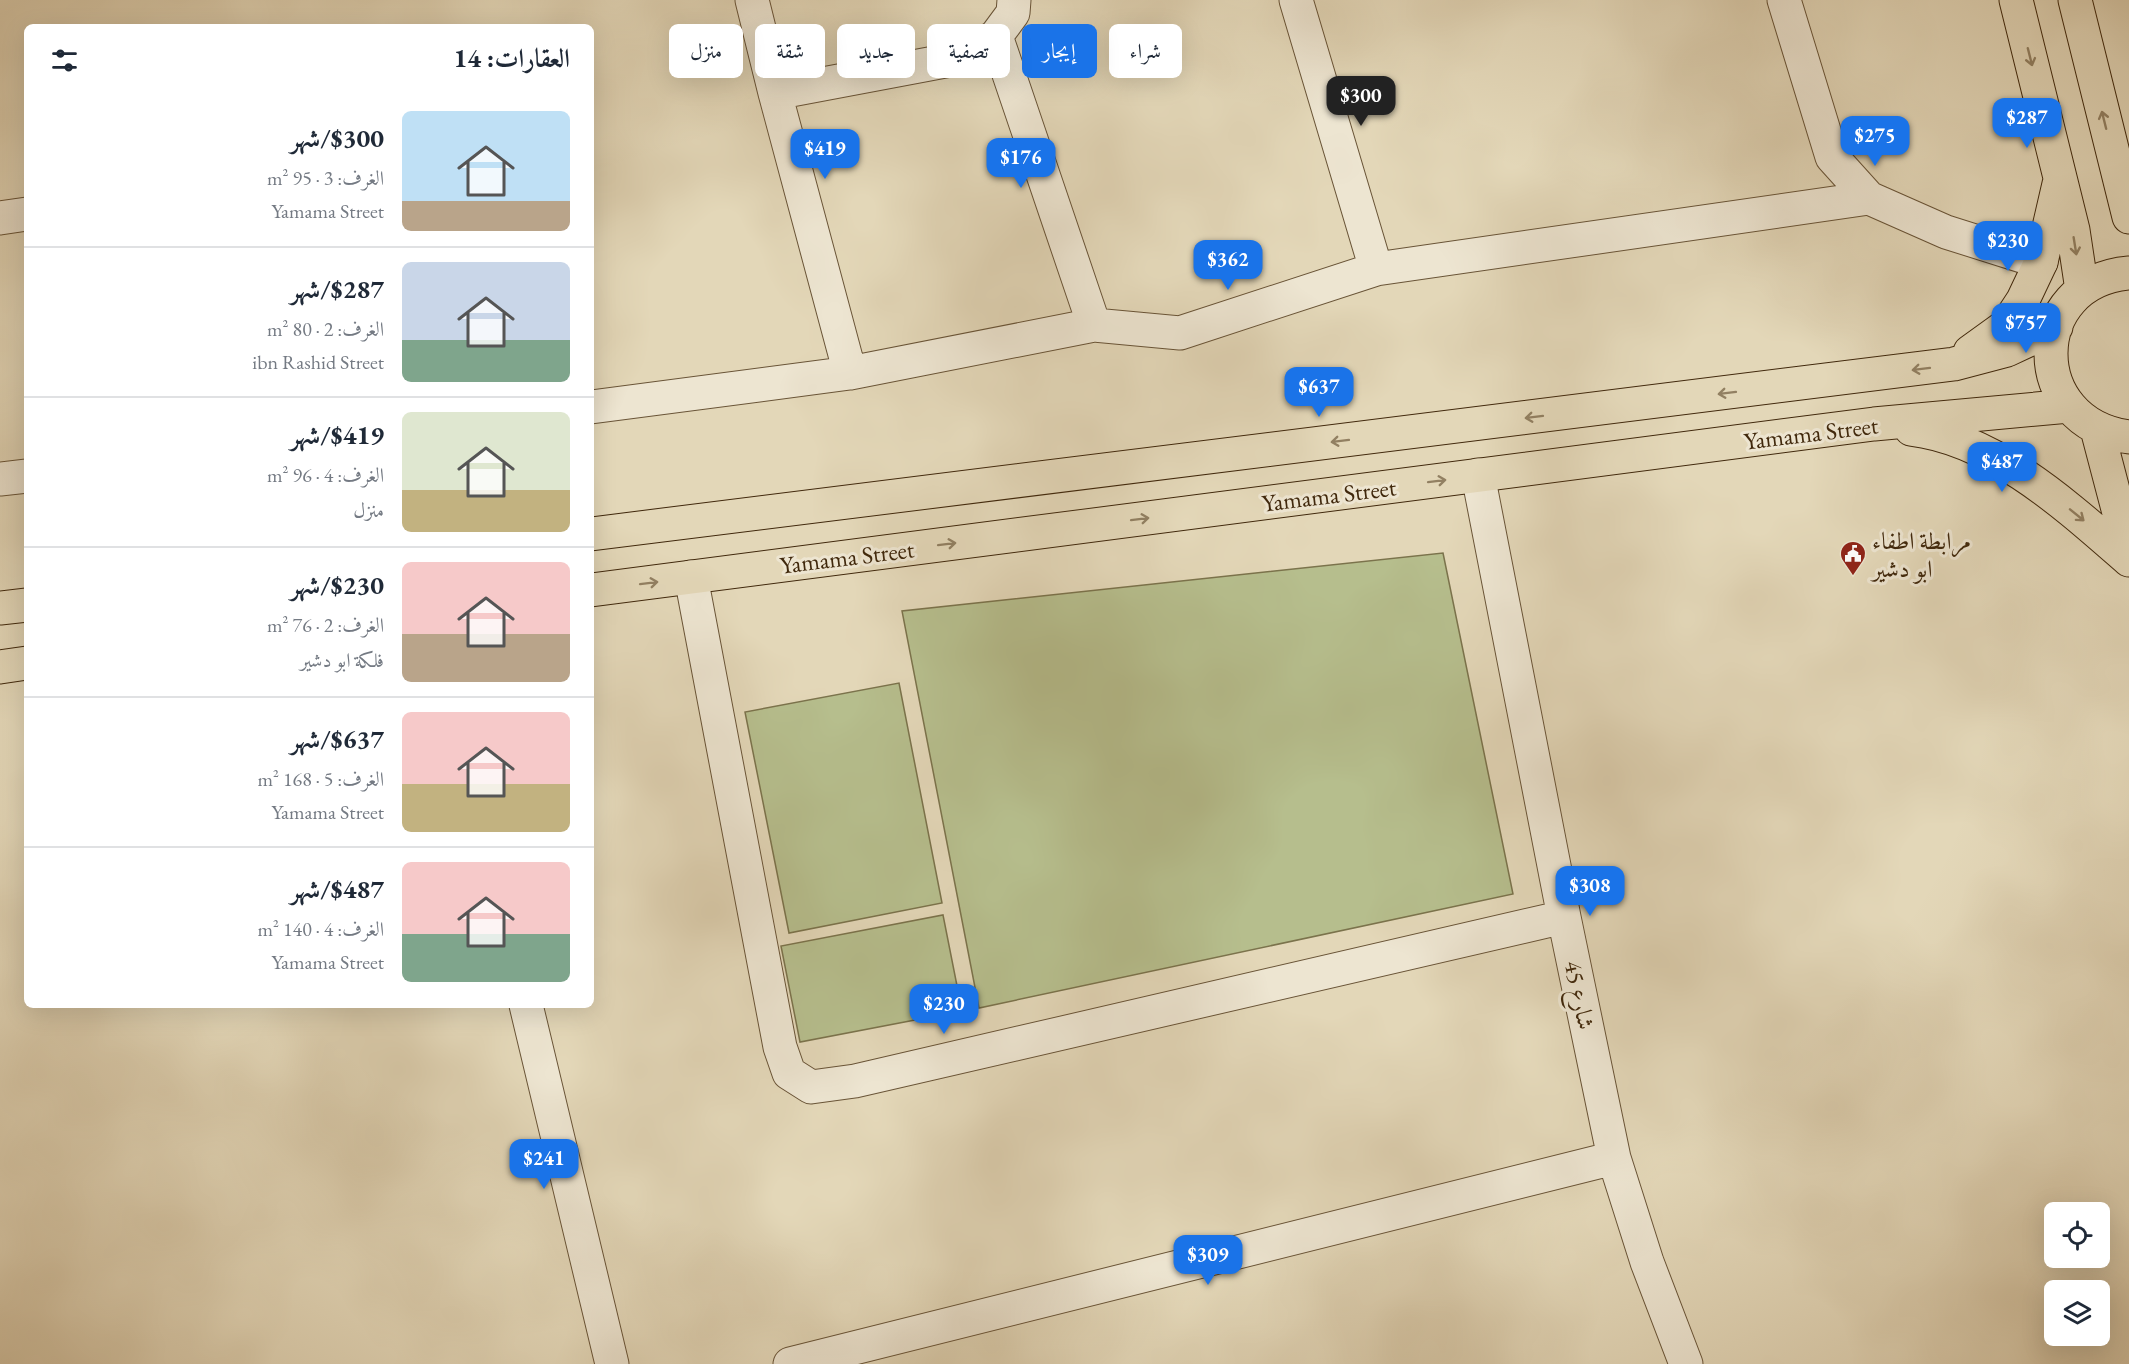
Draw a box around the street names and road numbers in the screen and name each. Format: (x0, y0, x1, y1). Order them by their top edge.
street label: Yamama Street (1742, 409, 1880, 457)
street label: Yamama Street (1260, 471, 1398, 519)
street label: Yamama Street (778, 533, 916, 581)
street label: شارع 45 (1553, 958, 1602, 1033)

